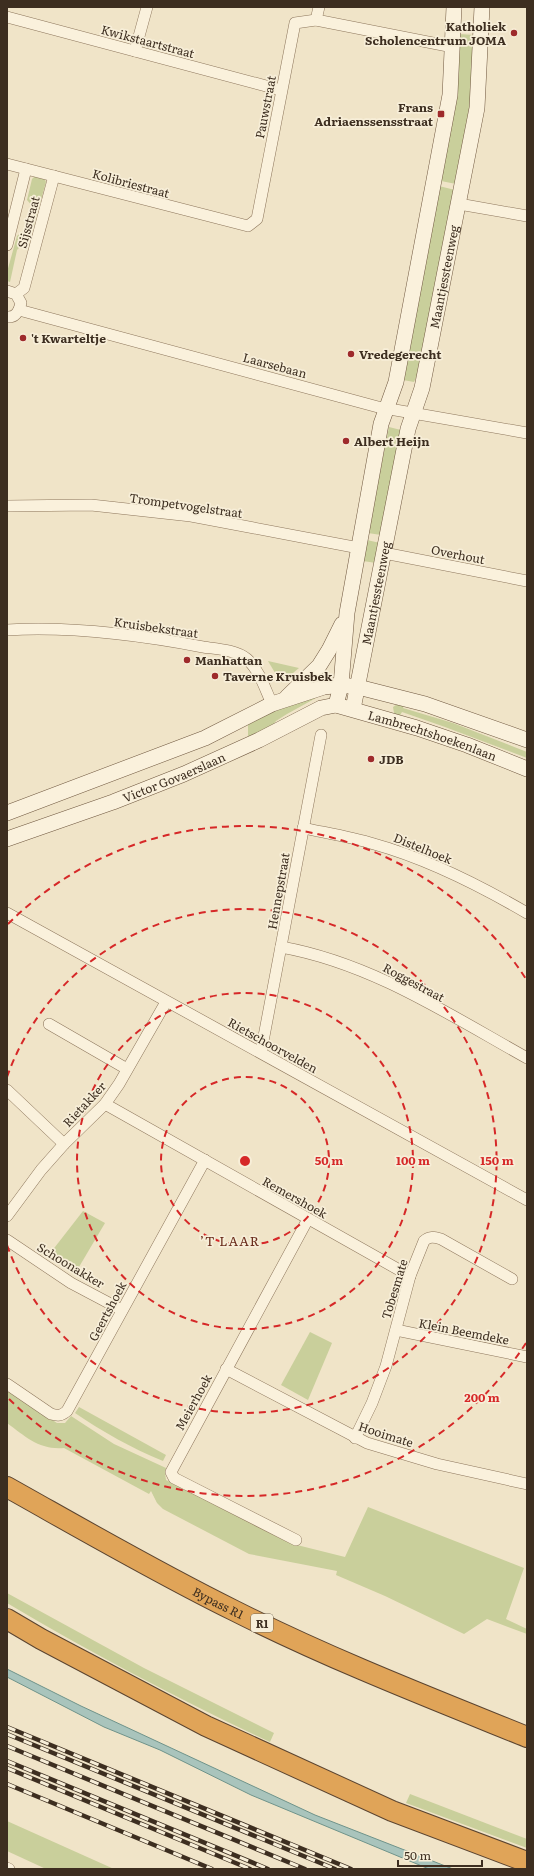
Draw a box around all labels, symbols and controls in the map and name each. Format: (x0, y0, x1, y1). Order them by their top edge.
place label: Katholiek Scholencentrum JOMA (365, 17, 507, 49)
street label: Kwikstaartstraat (99, 20, 197, 62)
marker: Katholiek Scholencentrum JOMA (509, 28, 519, 38)
street label: Pauwstraat (250, 74, 280, 140)
place label: Frans Adriaenssensstraat (314, 98, 434, 130)
marker: Frans Adriaenssensstraat (436, 109, 446, 119)
street label: Kolibriestraat (90, 164, 172, 202)
street label: Sijsstraat (12, 194, 44, 250)
street label: Maantjessteenweg (425, 223, 463, 330)
place label: 't Kwarteltje (31, 329, 106, 347)
marker: 't Kwarteltje (18, 333, 28, 343)
place label: Vredegerecht (359, 345, 442, 363)
street label: Laarsebaan (241, 348, 309, 382)
marker: Vredegerecht (346, 349, 356, 359)
place label: Albert Heijn (354, 432, 430, 450)
marker: Albert Heijn (341, 436, 351, 446)
street label: Trompetvogelstraat (128, 488, 244, 522)
street label: Maantjessteenweg (357, 540, 395, 647)
street label: Overhout (430, 540, 487, 568)
street label: Kruisbekstraat (113, 612, 200, 642)
place label: Manhattan (195, 651, 263, 669)
marker: Manhattan (182, 655, 192, 665)
place label: Taverne Kruisbek (223, 667, 333, 685)
marker: Taverne Kruisbek (210, 671, 220, 681)
street label: Lambrechtshoekenlaan (366, 706, 500, 765)
street label: Victor Govaerslaan (120, 747, 228, 806)
place label: JDB (379, 750, 404, 768)
marker: JDB (366, 754, 376, 764)
street label: Distelhoek (391, 828, 456, 868)
street label: Hennepstraat (262, 851, 294, 931)
street label: Roggestraat (380, 958, 448, 1006)
street label: Rietschoorvelden (225, 1013, 321, 1077)
street label: Rietakker (58, 1077, 110, 1131)
text: 50 m (315, 1151, 343, 1169)
text: 100 m (396, 1151, 430, 1169)
text: 150 m (480, 1151, 514, 1169)
centre of rings (238, 1154, 252, 1168)
street label: Remershoek (259, 1172, 331, 1223)
district label: ’T LAAR (200, 1231, 260, 1250)
street label: Schoonakker (34, 1238, 108, 1292)
street label: Tobesmate (376, 1257, 412, 1321)
street label: Geertshoek (84, 1277, 131, 1344)
street label: Klein Beemdeke (417, 1313, 511, 1349)
street label: Meierhoek (170, 1370, 216, 1433)
text: 200 m (464, 1388, 500, 1406)
street label: Hooimate (356, 1417, 416, 1451)
street label: Bypass R1 (190, 1582, 247, 1623)
road number: R1 (251, 1614, 273, 1632)
scale bar (398, 1842, 482, 1868)
text: 50 m (404, 1846, 431, 1864)

